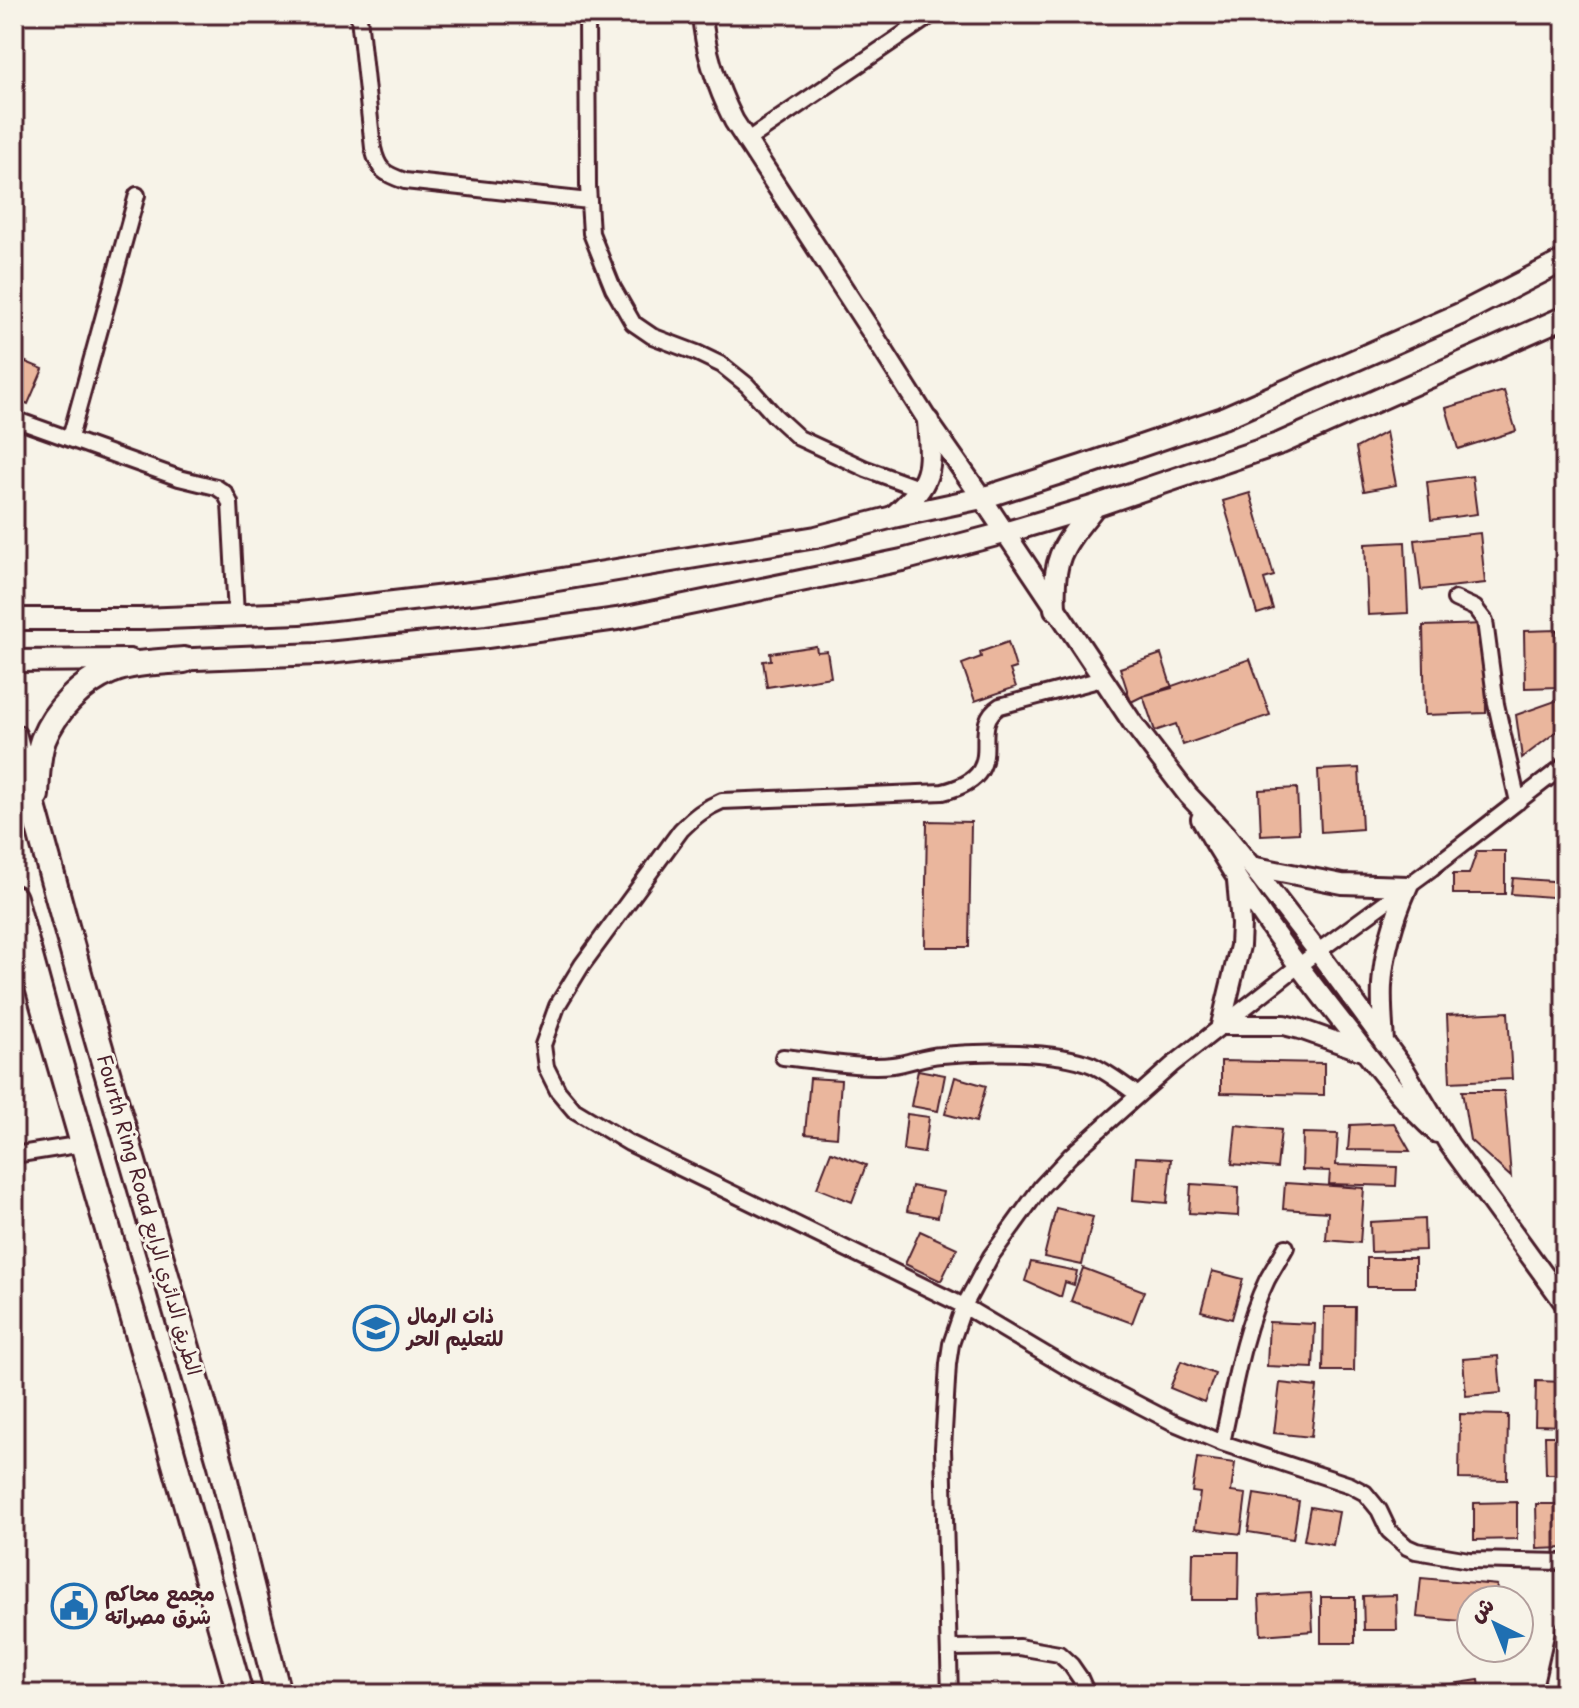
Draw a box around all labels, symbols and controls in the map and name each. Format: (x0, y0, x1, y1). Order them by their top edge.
street label: Fourth Ring Road الطريق الدائري الرابع (89, 1051, 210, 1379)
place label: ذات الرمال للتعليم الحر (405, 1300, 503, 1354)
school or university icon: ذات الرمال للتعليم الحر (352, 1304, 400, 1352)
place label: مجمع محاكم شرق مصراته (105, 1578, 215, 1631)
public building icon: مجمع محاكم شرق مصراته (50, 1582, 98, 1630)
north arrow (1455, 1584, 1535, 1664)
text: ش (1460, 1588, 1500, 1629)

